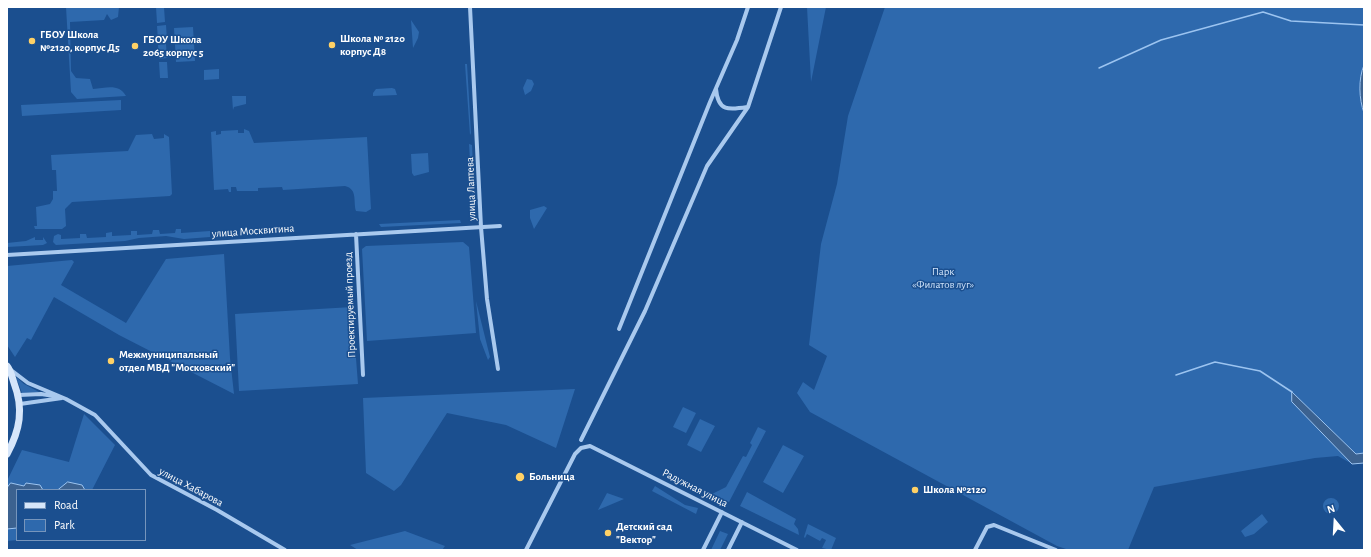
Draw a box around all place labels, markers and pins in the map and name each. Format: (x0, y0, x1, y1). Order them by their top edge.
place label: ГБОУ Школа №2120, корпус Д5 (40, 28, 120, 54)
place label: Школа № 2120 корпус Д8 (340, 32, 405, 58)
place label: ГБОУ Школа 2065 корпус 5 (143, 33, 204, 59)
marker: ГБОУ Школа №2120, корпус Д5 (27, 36, 37, 46)
marker: Школа № 2120 корпус Д8 (327, 40, 337, 50)
marker: ГБОУ Школа 2065 корпус 5 (130, 41, 140, 51)
place label: Межмуниципальный отдел МВД "Московский" (119, 348, 235, 374)
marker: Межмуниципальный отдел МВД "Московский" (106, 356, 116, 366)
place label: Больница (529, 470, 575, 484)
marker: Больница (514, 471, 526, 483)
place label: Школа №2120 (923, 483, 986, 497)
marker: Школа №2120 (910, 485, 920, 495)
place label: Детский сад "Вектор" (616, 520, 672, 546)
marker: Детский сад "Вектор" (603, 528, 613, 538)

